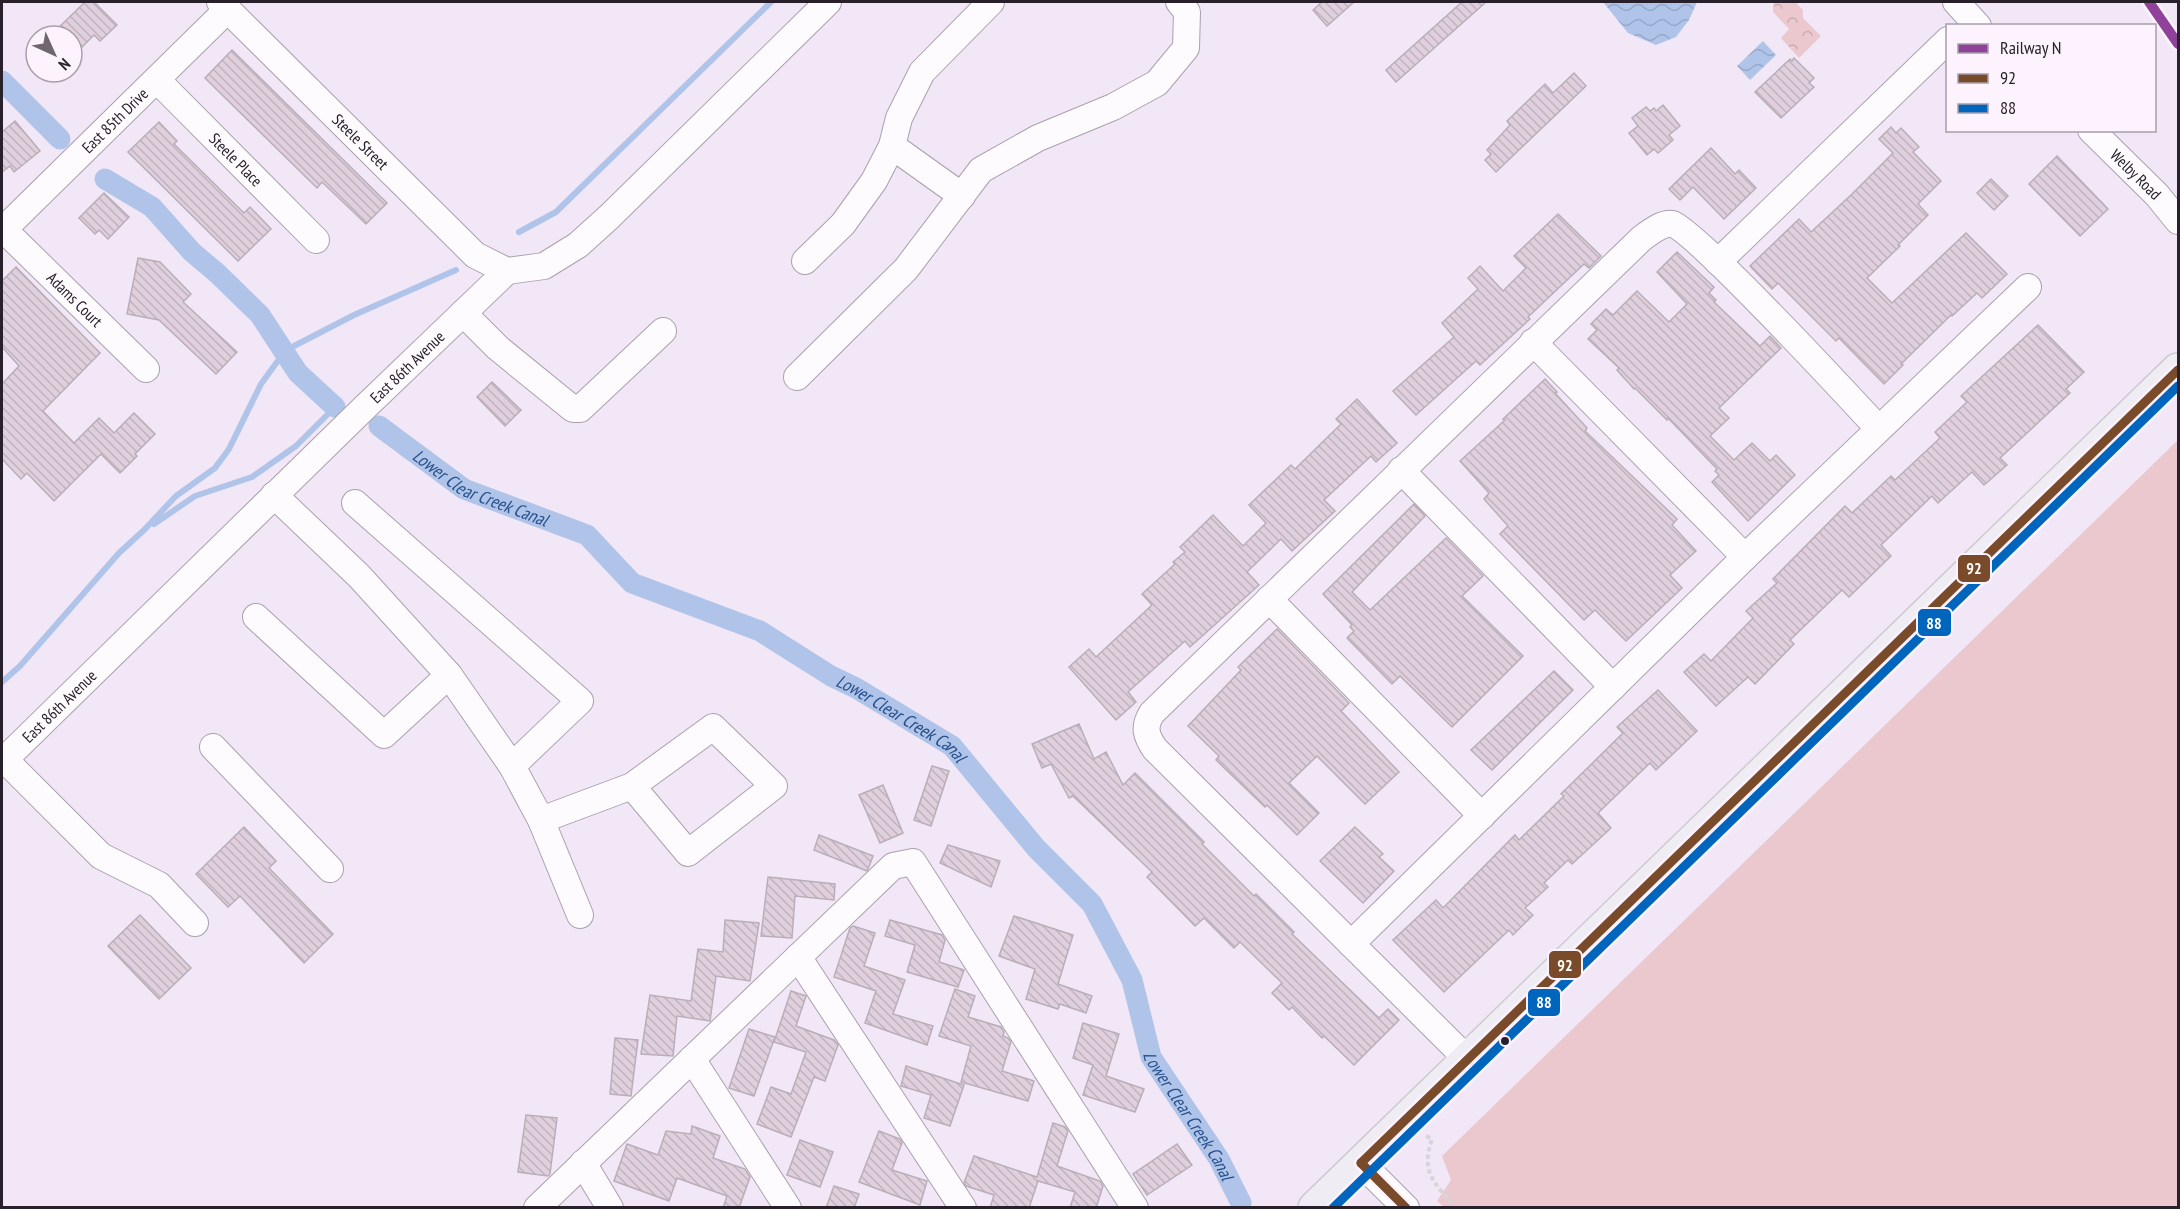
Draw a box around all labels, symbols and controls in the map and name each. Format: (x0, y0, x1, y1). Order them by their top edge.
north arrow (24, 24, 84, 84)
legend (1946, 24, 2156, 132)
text: Railway N (2000, 36, 2062, 59)
text: N (54, 54, 75, 75)
text: 92 (2000, 66, 2016, 89)
street label: East 85th Drive (77, 83, 152, 157)
text: 88 (2000, 96, 2016, 119)
street label: Steele Street (328, 109, 393, 174)
street label: Steele Place (205, 128, 267, 190)
street label: Welby Road (2106, 145, 2166, 204)
street label: Adams Court (43, 268, 107, 331)
street label: East 86th Avenue (366, 326, 449, 407)
water label: Lower Clear Creek Canal (409, 444, 553, 532)
line badge: 92 (1957, 554, 1991, 583)
text: 92 (1966, 558, 1982, 578)
line badge: 88 (1917, 608, 1952, 637)
text: 88 (1926, 613, 1942, 633)
street label: East 86th Avenue (18, 665, 100, 747)
water label: Lower Clear Creek Canal (833, 669, 973, 768)
line badge: 92 (1548, 950, 1582, 979)
text: 92 (1557, 955, 1573, 975)
line badge: 88 (1527, 988, 1561, 1017)
text: 88 (1536, 992, 1552, 1012)
unlabelled marker (1499, 1035, 1511, 1047)
water label: Lower Clear Creek Canal (1139, 1050, 1240, 1185)

